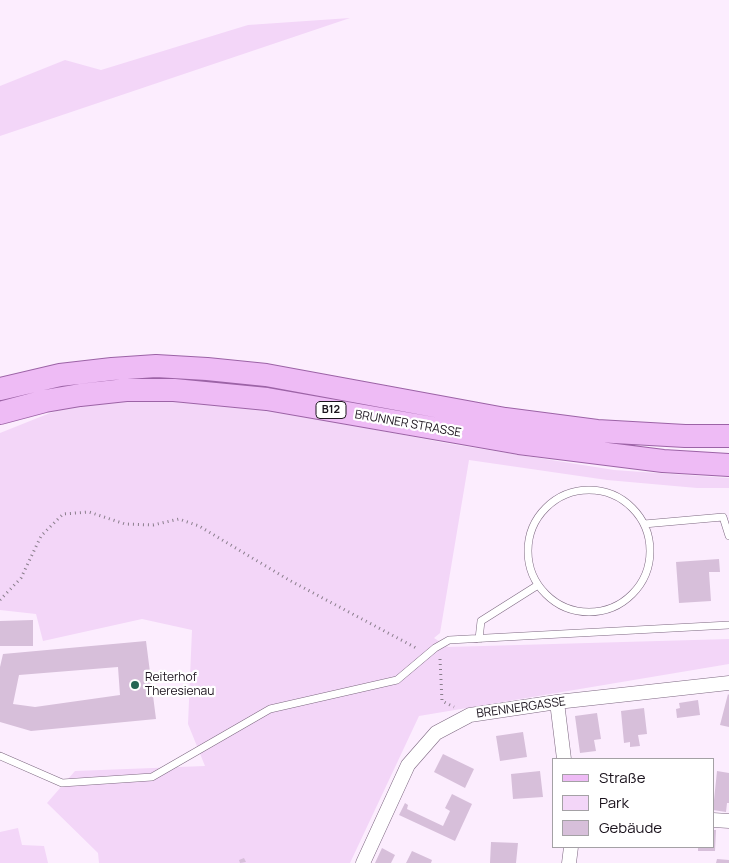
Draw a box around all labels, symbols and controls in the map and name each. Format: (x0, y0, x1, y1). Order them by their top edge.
road number: B12 (316, 402, 346, 418)
street label: BRUNNER STRASSE (354, 408, 462, 440)
place label: Reiterhof Theresienau (145, 671, 214, 699)
marker: Reiterhof Theresienau (129, 679, 141, 691)
street label: BRENNERGASSE (475, 695, 567, 721)
legend (552, 758, 714, 848)
text: Straße (599, 767, 645, 788)
text: Park (599, 792, 629, 813)
text: Gebäude (599, 817, 662, 838)

